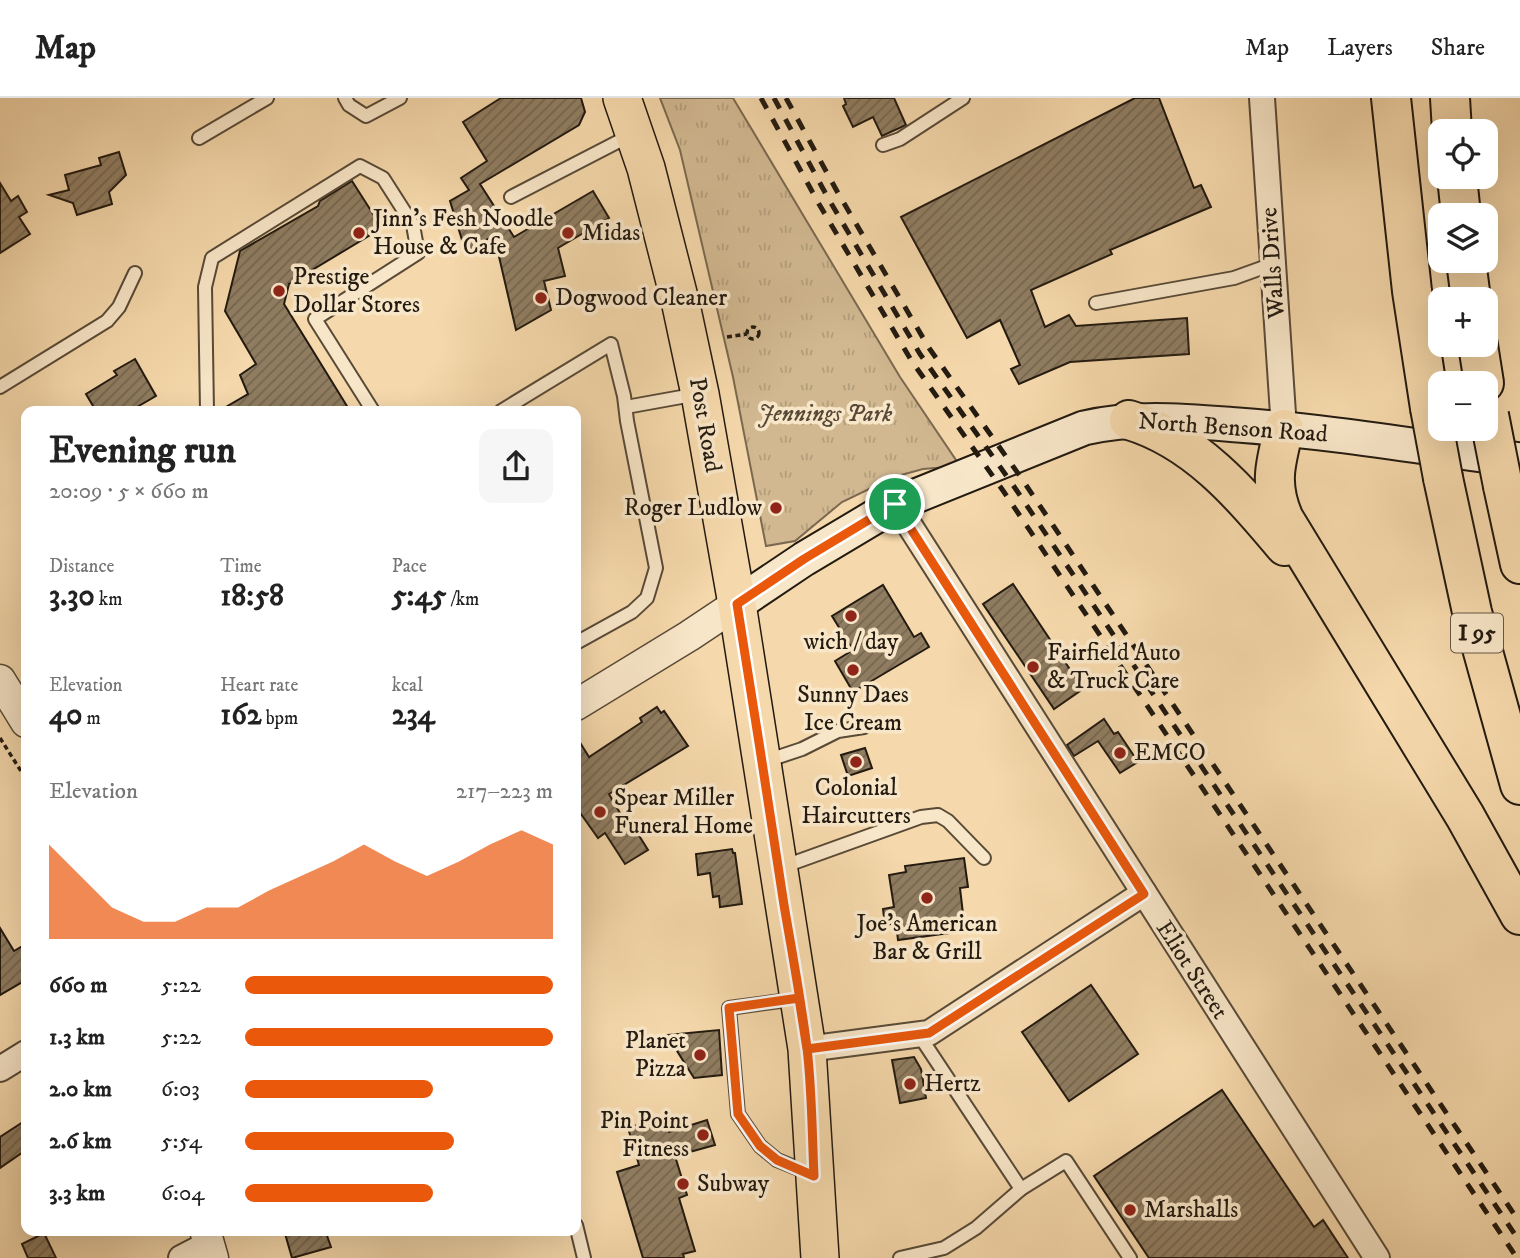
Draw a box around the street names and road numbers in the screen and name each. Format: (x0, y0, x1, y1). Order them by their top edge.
street label: Walls Drive (1254, 206, 1292, 321)
street label: Post Road (682, 375, 728, 475)
street label: North Benson Road (1137, 406, 1329, 450)
road number: I 95 (1451, 614, 1503, 652)
street label: Eliot Street (1149, 915, 1235, 1025)

